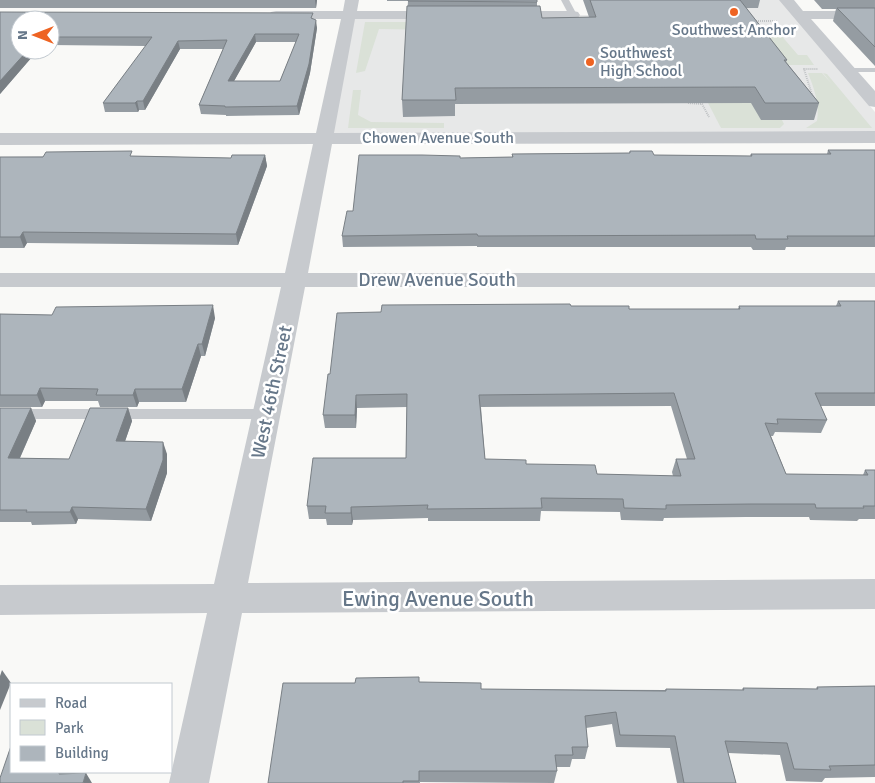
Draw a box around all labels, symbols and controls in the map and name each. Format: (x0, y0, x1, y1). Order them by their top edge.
marker: Southwest Anchor (728, 6, 740, 18)
north arrow (10, 10, 60, 60)
place label: Southwest Anchor (672, 20, 796, 40)
text: N (14, 30, 31, 40)
place label: Southwest High School (600, 43, 683, 81)
marker: Southwest High School (584, 56, 596, 68)
street label: Chowen Avenue South (362, 128, 514, 148)
street label: Drew Avenue South (358, 268, 516, 292)
street label: West 46th Street (246, 323, 298, 461)
street label: Ewing Avenue South (342, 585, 534, 612)
legend (10, 683, 172, 773)
text: Road (55, 694, 87, 712)
text: Park (55, 719, 84, 737)
text: Building (55, 744, 109, 762)

